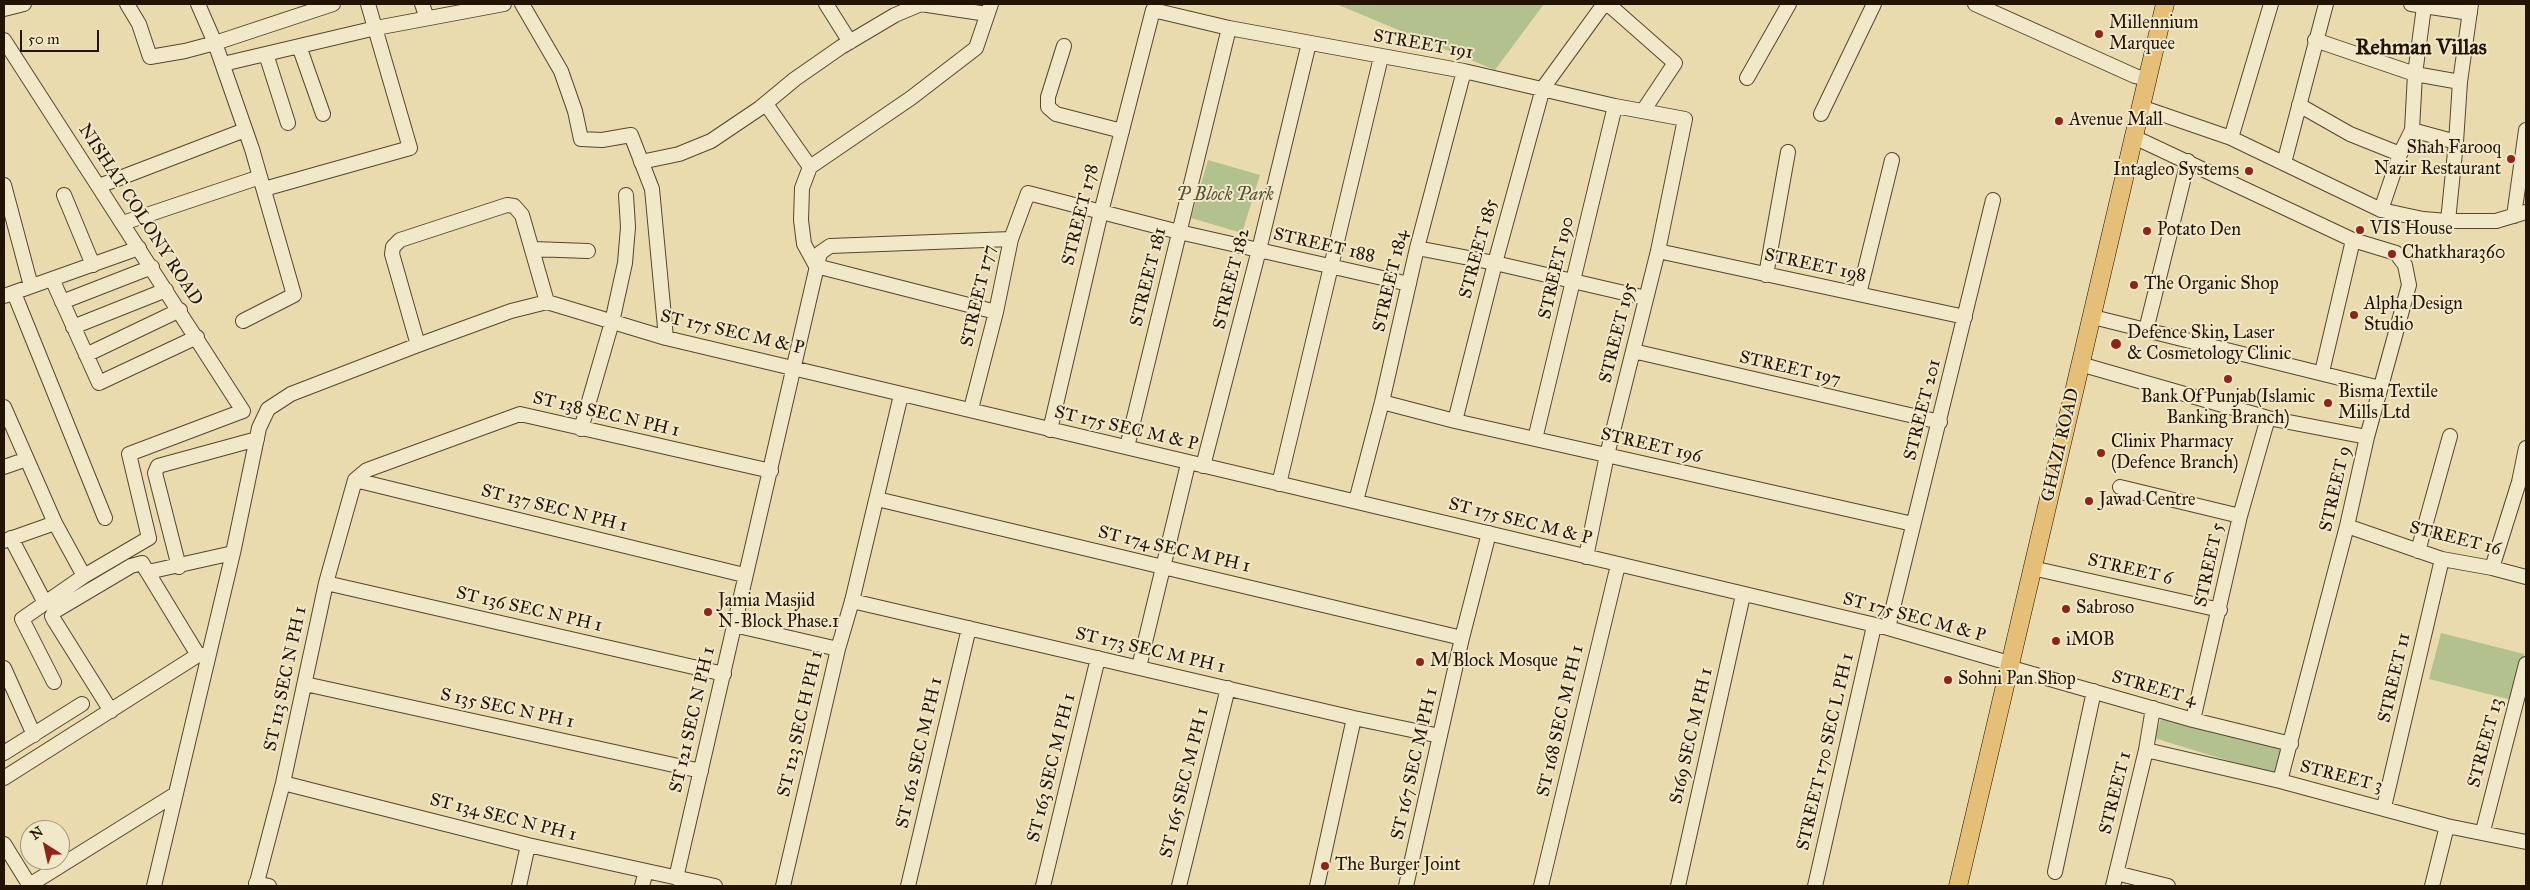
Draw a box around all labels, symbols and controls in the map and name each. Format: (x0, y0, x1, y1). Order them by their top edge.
place label: Millennium Marquee (2109, 13, 2199, 56)
scale bar (22, 20, 101, 52)
street label: STREET 191 (1371, 26, 1475, 64)
marker: Millennium Marquee (2093, 28, 2105, 40)
text: 50 m (28, 30, 60, 48)
district label: Rehman Villas (2355, 36, 2487, 62)
place label: Avenue Mall (2069, 110, 2163, 132)
marker: Avenue Mall (2053, 115, 2065, 127)
street label: NISHAT COLONY ROAD (73, 120, 207, 310)
place label: Shah Farooq Nazir Restaurant (2374, 138, 2501, 180)
marker: Shah Farooq Nazir Restaurant (2505, 153, 2517, 165)
place label: Intagleo Systems (2113, 160, 2239, 182)
street label: STREET 178 (1058, 162, 1104, 268)
marker: Intagleo Systems (2243, 165, 2255, 177)
park label: P Block Park (1176, 185, 1274, 207)
street label: STREET 185 (1455, 197, 1503, 301)
street label: STREET 190 (1535, 215, 1579, 321)
place label: VIS House (2370, 219, 2453, 241)
place label: Potato Den (2157, 220, 2241, 242)
street label: STREET 188 (1271, 224, 1377, 268)
marker: VIS House (2354, 224, 2366, 236)
street label: STREET 181 (1126, 225, 1172, 329)
marker: Potato Den (2141, 225, 2153, 237)
street label: STREET 182 (1209, 226, 1255, 332)
street label: STREET 184 (1369, 228, 1413, 334)
street label: STREET 177 (957, 243, 1001, 349)
place label: Chatkhara360 (2402, 243, 2505, 265)
street label: STREET 198 (1762, 245, 1868, 287)
marker: Chatkhara360 (2386, 248, 2398, 260)
place label: The Organic Shop (2144, 274, 2279, 296)
marker: The Organic Shop (2128, 279, 2140, 291)
street label: STREET 195 (1595, 281, 1641, 385)
place label: Alpha Design Studio (2364, 294, 2463, 336)
street label: ST 175 SEC M & P (658, 306, 806, 360)
marker: Alpha Design Studio (2348, 309, 2360, 321)
place label: Defence Skin, Laser & Cosmetology Clinic (2127, 323, 2291, 366)
marker: Defence Skin, Laser & Cosmetology Clinic (2109, 337, 2123, 351)
street label: STREET 197 (1737, 347, 1843, 391)
street label: STREET 201 (1900, 357, 1946, 463)
marker: Bank Of Punjab(Islamic Banking Branch) (2222, 373, 2234, 385)
place label: Bisma Textile Mills Ltd (2338, 382, 2438, 424)
street label: GHAZI ROAD (2037, 386, 2085, 504)
place label: Bank Of Punjab(Islamic Banking Branch) (2141, 387, 2315, 429)
street label: ST 138 SEC N PH 1 (531, 388, 681, 442)
marker: Bisma Textile Mills Ltd (2322, 397, 2334, 409)
street label: ST 175 SEC M & P (1052, 402, 1200, 456)
street label: STREET 196 (1598, 424, 1704, 468)
place label: Clinix Pharmacy (Defence Branch) (2111, 432, 2238, 474)
street label: STREET 9 (2316, 444, 2356, 534)
marker: Clinix Pharmacy (Defence Branch) (2095, 447, 2107, 459)
street label: ST 137 SEC N PH 1 (479, 480, 629, 538)
place label: Jawad Centre (2099, 490, 2196, 512)
street label: ST 175 SEC M & P (1446, 494, 1594, 550)
marker: Jawad Centre (2083, 495, 2095, 507)
street label: STREET 16 (2407, 517, 2503, 561)
street label: STREET 5 (2191, 521, 2229, 609)
street label: ST 174 SEC M PH 1 (1096, 522, 1252, 578)
street label: STREET 6 (2085, 550, 2175, 590)
street label: ST 136 SEC N PH 1 (454, 583, 604, 637)
street label: ST 175 SEC M & P (1840, 589, 1988, 647)
place label: Jamia Masjid N-Block Phase.1 (718, 591, 839, 634)
place label: Sabroso (2076, 598, 2134, 620)
marker: Sabroso (2060, 603, 2072, 615)
street label: ST 113 SEC N PH 1 (260, 605, 312, 753)
marker: Jamia Masjid N-Block Phase.1 (702, 606, 714, 618)
street label: ST 173 SEC M PH 1 (1073, 623, 1227, 679)
place label: iMOB (2066, 630, 2115, 652)
street label: STREET 11 (2374, 631, 2416, 725)
marker: iMOB (2050, 635, 2062, 647)
street label: ST 168 SEC M PH 1 (1533, 643, 1589, 799)
street label: ST 121 SEC N PH 1 (666, 645, 720, 795)
street label: ST 123 SEC H PH 1 (774, 649, 828, 799)
place label: M Block Mosque (1430, 651, 1558, 673)
street label: STREET 170 SEC L PH 1 (1793, 651, 1859, 853)
marker: M Block Mosque (1414, 656, 1426, 668)
street label: S169 SEC M PH 1 (1666, 666, 1718, 806)
street label: STREET 4 (2109, 667, 2199, 711)
place label: Sohni Pan Shop (1958, 669, 2076, 691)
marker: Sohni Pan Shop (1942, 674, 1954, 686)
street label: ST 162 SEC M PH 1 (892, 675, 948, 831)
street label: S 135 SEC N PH 1 (438, 684, 576, 734)
street label: ST 167 SEC M PH 1 (1387, 686, 1443, 842)
street label: ST 163 SEC M PH 1 (1023, 691, 1081, 845)
street label: STREET 13 (2464, 696, 2508, 790)
street label: ST 165 SEC M PH 1 (1156, 706, 1214, 860)
street label: STREET 1 (2095, 749, 2137, 837)
street label: STREET 3 (2297, 756, 2385, 798)
street label: ST 134 SEC N PH 1 (428, 789, 578, 847)
north arrow (20, 820, 70, 870)
text: N (27, 823, 46, 843)
place label: The Burger Joint (1335, 855, 1461, 877)
marker: The Burger Joint (1319, 860, 1331, 872)

